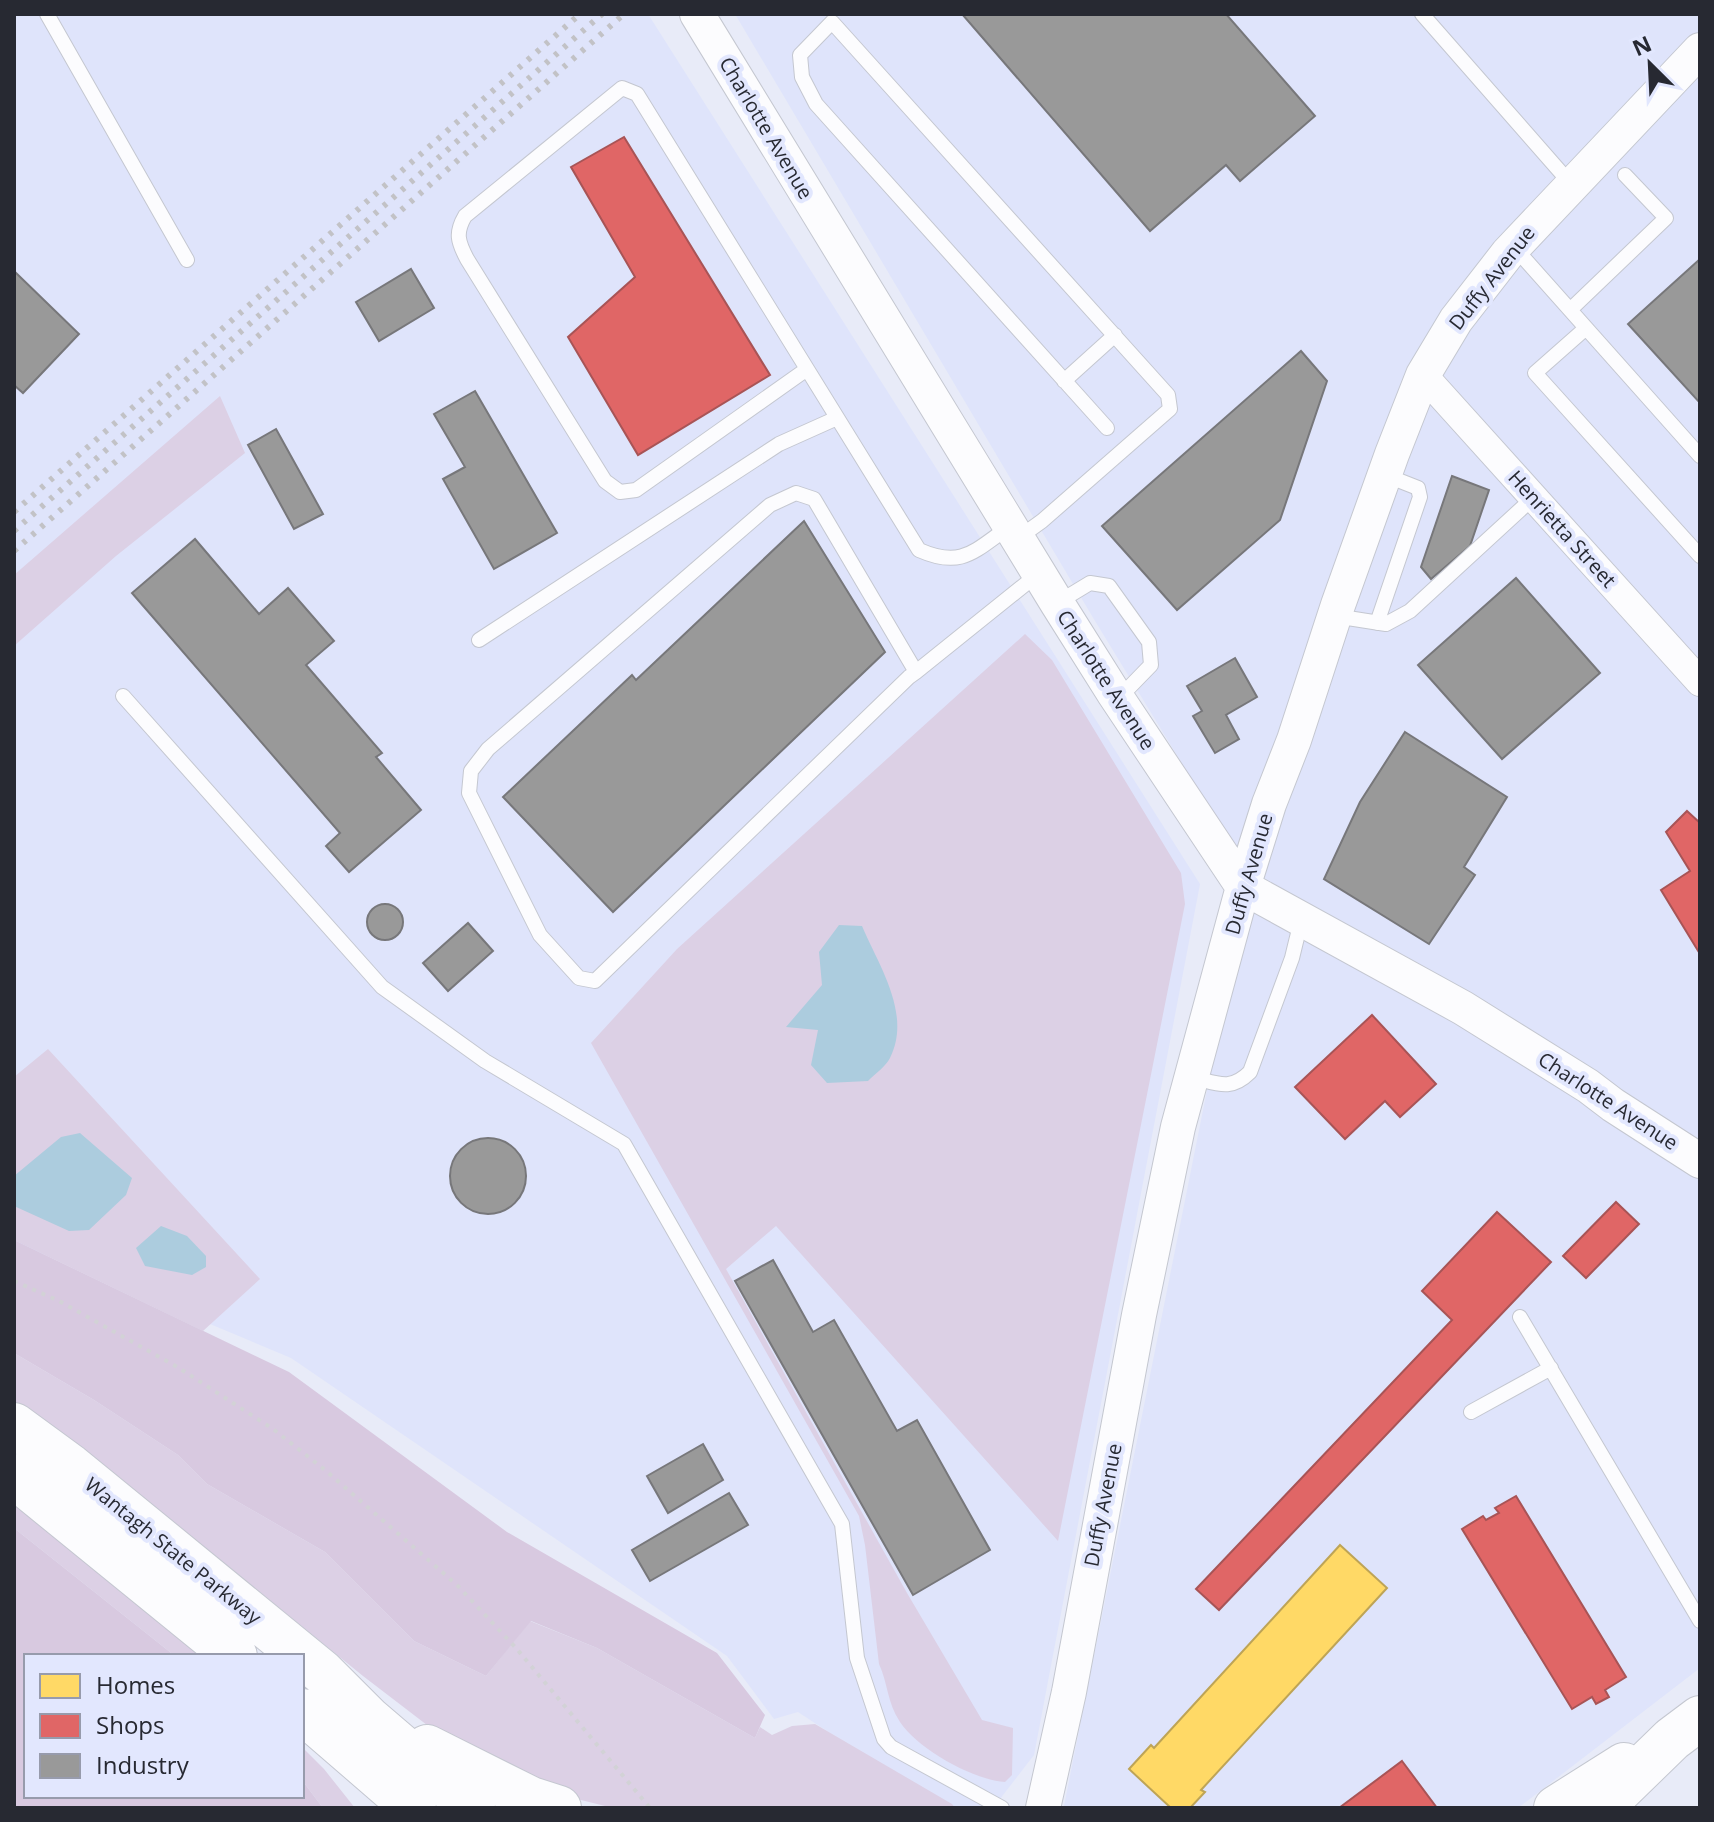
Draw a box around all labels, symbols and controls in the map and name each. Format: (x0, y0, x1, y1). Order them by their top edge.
north arrow (1610, 24, 1690, 104)
text: N (1627, 27, 1656, 62)
street label: Charlotte Avenue (713, 52, 820, 204)
street label: Duffy Avenue (1442, 220, 1541, 335)
street label: Henrietta Street (1502, 464, 1622, 593)
street label: Charlotte Avenue (1051, 605, 1162, 755)
street label: Duffy Avenue (1218, 810, 1279, 938)
street label: Charlotte Avenue (1533, 1045, 1683, 1156)
street label: Duffy Avenue (1077, 1441, 1128, 1569)
street label: Wantagh State Parkway (79, 1471, 268, 1631)
legend (24, 1654, 304, 1798)
text: Homes (96, 1668, 175, 1701)
text: Shops (96, 1708, 164, 1741)
text: Industry (96, 1748, 190, 1781)

